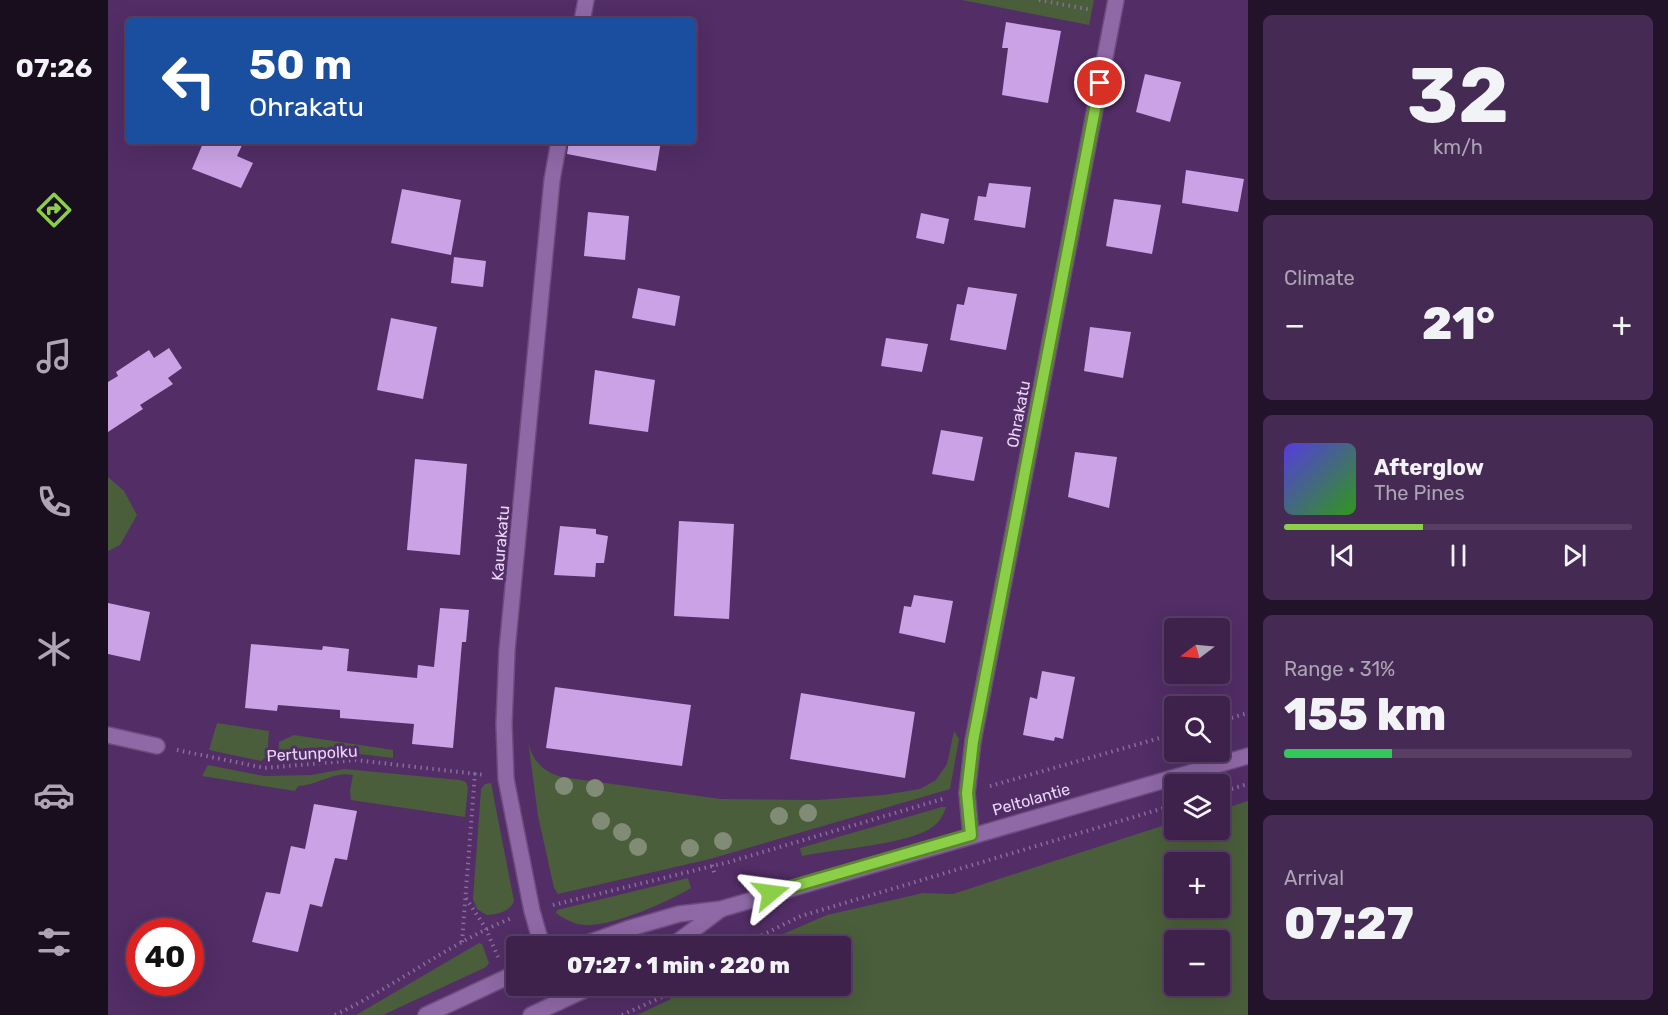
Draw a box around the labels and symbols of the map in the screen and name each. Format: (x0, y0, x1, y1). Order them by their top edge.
pin (1074, 57, 1125, 108)
street label: Ohrakatu (1003, 379, 1034, 449)
street label: Kaurakatu (488, 505, 513, 581)
north arrow (1164, 618, 1230, 684)
street label: Pertunpolku (266, 742, 358, 765)
street label: Peltolantie (990, 779, 1072, 820)
position arrow (739, 861, 803, 925)
speed limit sign: 40 (126, 918, 204, 996)

